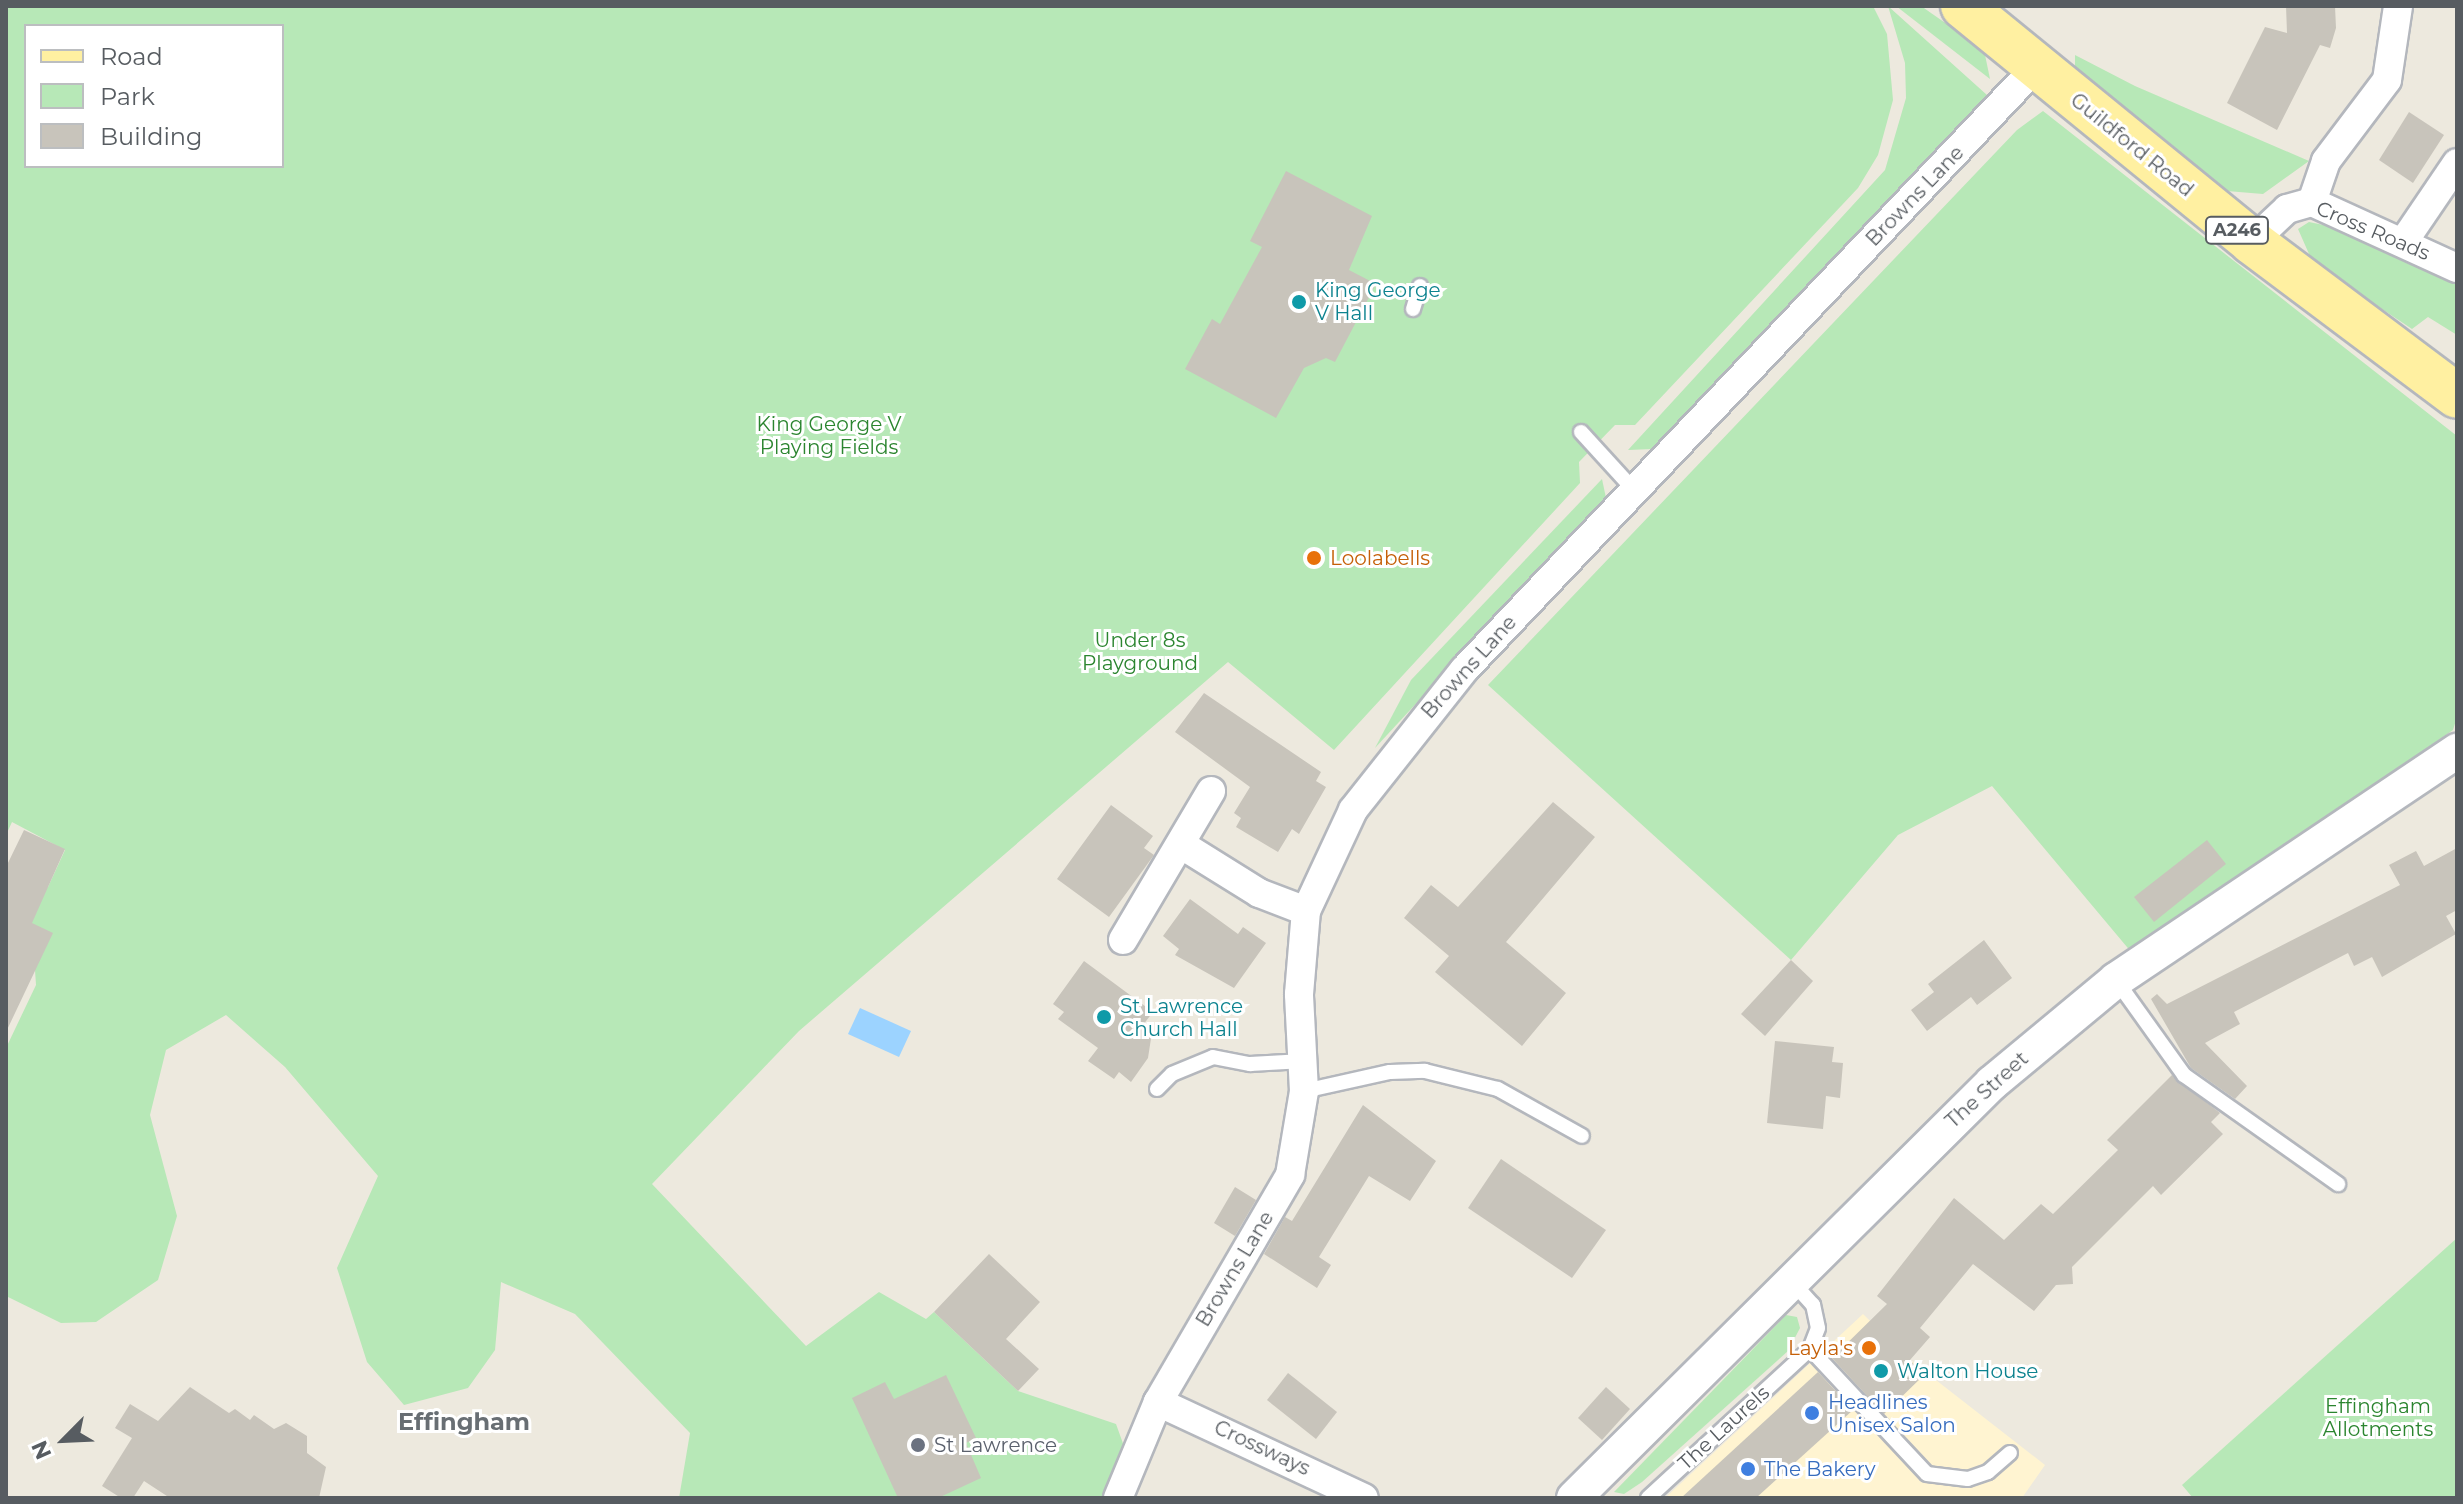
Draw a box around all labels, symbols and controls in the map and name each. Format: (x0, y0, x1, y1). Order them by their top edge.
legend (24, 24, 284, 168)
text: Road (100, 42, 163, 71)
text: Park (100, 82, 155, 111)
street label: Guildford Road (2066, 88, 2198, 202)
text: Building (100, 122, 203, 151)
street label: Browns Lane (1861, 141, 1969, 251)
street label: Cross Roads (2312, 196, 2434, 266)
road number: A246 (2203, 216, 2271, 244)
place label: King George V Hall (1315, 278, 1441, 325)
marker: King George V Hall (1290, 293, 1308, 311)
park label: King George V Playing Fields (757, 413, 901, 460)
place label: Loolabells (1330, 546, 1430, 570)
marker: Loolabells (1305, 549, 1323, 567)
street label: Browns Lane (1416, 611, 1522, 723)
park label: Under 8s Playground (1082, 629, 1198, 676)
place label: St Lawrence Church Hall (1120, 994, 1243, 1041)
marker: St Lawrence Church Hall (1095, 1008, 1113, 1026)
street label: The Street (1941, 1047, 2033, 1133)
street label: Browns Lane (1191, 1207, 1279, 1331)
place label: Layla's (1788, 1336, 1853, 1360)
marker: Layla's (1860, 1339, 1878, 1357)
place label: Walton House (1897, 1359, 2038, 1383)
marker: Walton House (1872, 1362, 1890, 1380)
street label: The Laurels (1673, 1381, 1775, 1475)
place label: Headlines Unisex Salon (1828, 1390, 1956, 1437)
park label: Effingham Allotments (2323, 1395, 2433, 1442)
north arrow (24, 1400, 104, 1480)
marker: Headlines Unisex Salon (1803, 1404, 1821, 1422)
district label: Effingham (398, 1408, 530, 1436)
street label: Crossways (1210, 1415, 1314, 1481)
place label: St Lawrence (934, 1433, 1057, 1457)
text: N (26, 1436, 58, 1464)
marker: St Lawrence (909, 1436, 927, 1454)
place label: The Bakery (1764, 1457, 1876, 1481)
marker: The Bakery (1739, 1460, 1757, 1478)

